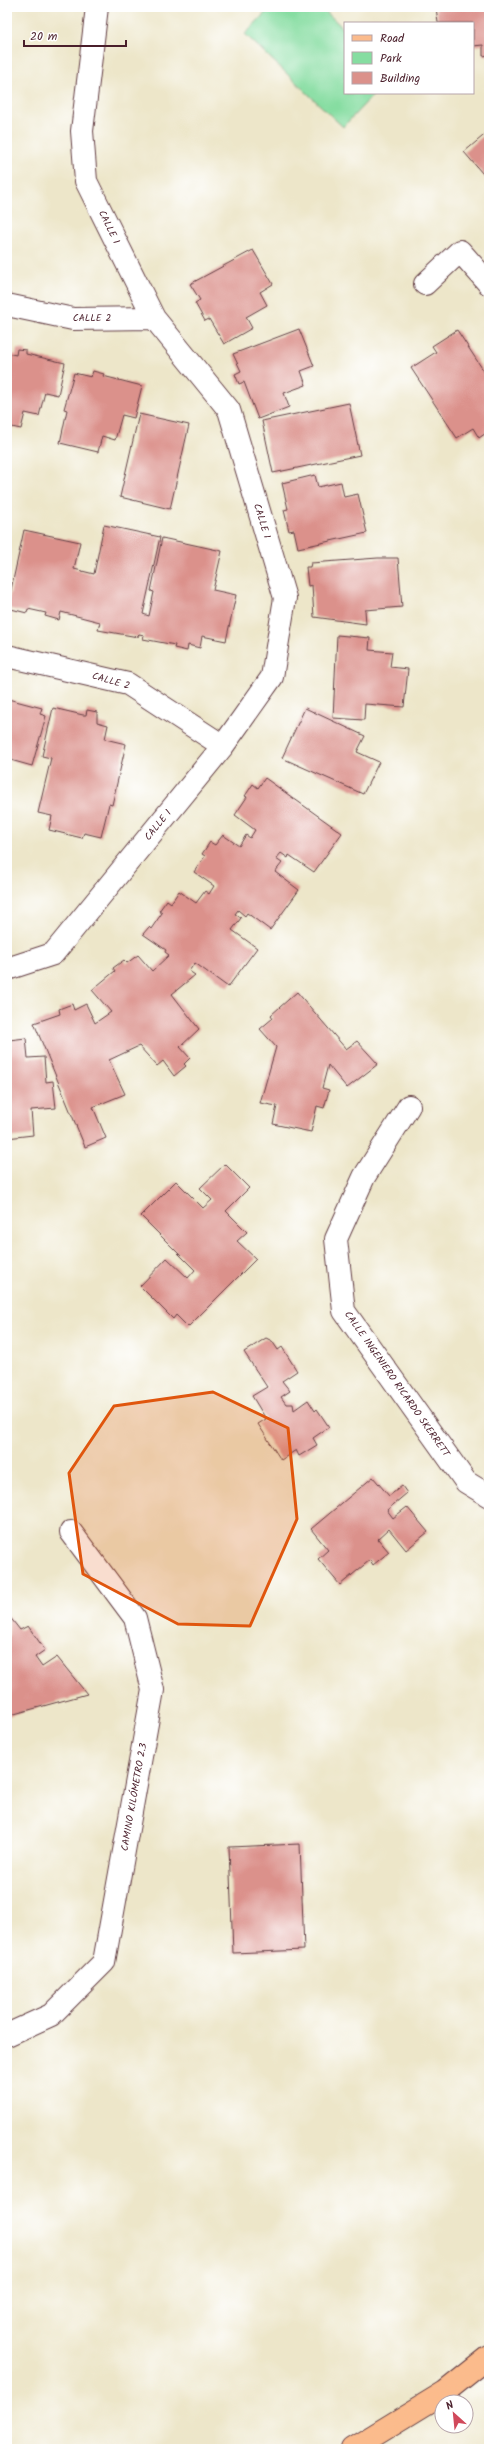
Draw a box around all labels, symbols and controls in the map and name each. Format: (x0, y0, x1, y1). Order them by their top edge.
scale bar (24, 22, 126, 48)
legend (344, 22, 474, 94)
text: 20 m (30, 27, 58, 46)
text: Road (380, 29, 405, 48)
text: Park (380, 49, 402, 68)
text: Building (380, 69, 420, 88)
street label: CALLE 1 (94, 207, 124, 247)
street label: CALLE 2 (73, 310, 112, 326)
street label: CALLE 1 (249, 501, 275, 541)
street label: CALLE 2 (90, 668, 132, 694)
street label: CALLE 1 (140, 806, 176, 844)
street label: CALLE INGENIERO RICARDO SKERRETT (340, 1308, 455, 1462)
street label: CAMINO KILÓMETRO 2.3 (117, 1741, 151, 1852)
north arrow (434, 2394, 474, 2434)
text: N (443, 2396, 457, 2416)

